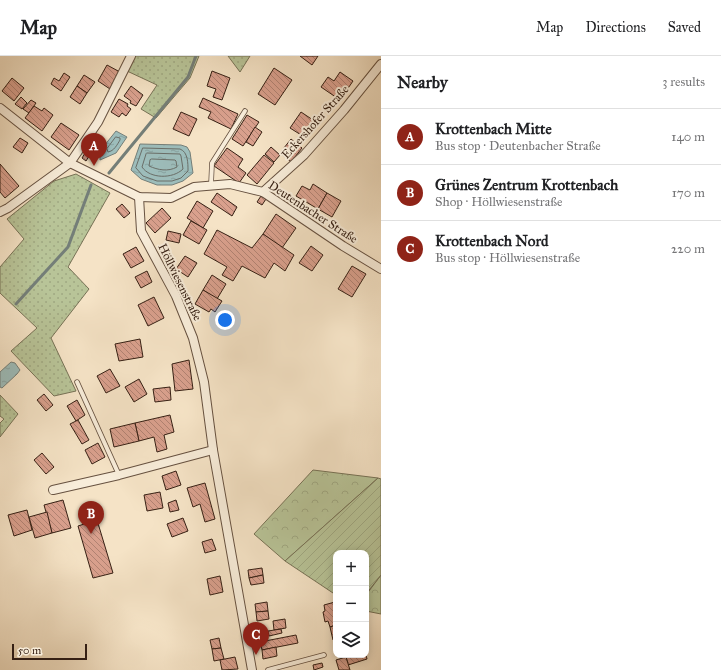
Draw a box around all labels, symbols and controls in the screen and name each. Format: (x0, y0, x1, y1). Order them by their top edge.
text: Map (20, 16, 57, 39)
text: Map (536, 19, 563, 36)
text: Directions (585, 19, 646, 36)
text: Saved (668, 19, 701, 36)
text: Nearby (397, 72, 448, 93)
text: 3 results (662, 74, 705, 90)
street label: Eckershofer Straße (278, 83, 352, 161)
text: Krottenbach Mitte (435, 120, 552, 138)
text: A (406, 129, 414, 145)
text: 140 m (671, 129, 705, 145)
pin: A (81, 133, 107, 166)
text: Bus stop · Deutenbacher Straße (435, 138, 601, 154)
text: Grünes Zentrum Krottenbach (435, 176, 618, 194)
street label: Deutenbacher Straße (266, 178, 360, 246)
text: B (406, 185, 414, 201)
text: 170 m (672, 185, 705, 201)
text: Shop · Höllwiesenstraße (435, 194, 562, 210)
text: Krottenbach Nord (435, 232, 548, 250)
street label: Höllwiesenstraße (155, 241, 205, 323)
text: C (406, 241, 414, 257)
text: 220 m (671, 241, 705, 257)
text: Bus stop · Höllwiesenstraße (435, 250, 580, 266)
your location (215, 310, 235, 330)
pin: B (78, 501, 104, 534)
map controls (333, 550, 369, 658)
button: + (333, 550, 369, 586)
button: − (333, 586, 369, 622)
pin: C (243, 622, 269, 655)
button: layers (333, 622, 369, 658)
scale bar (12, 642, 87, 661)
text: 50 m (18, 644, 41, 657)

